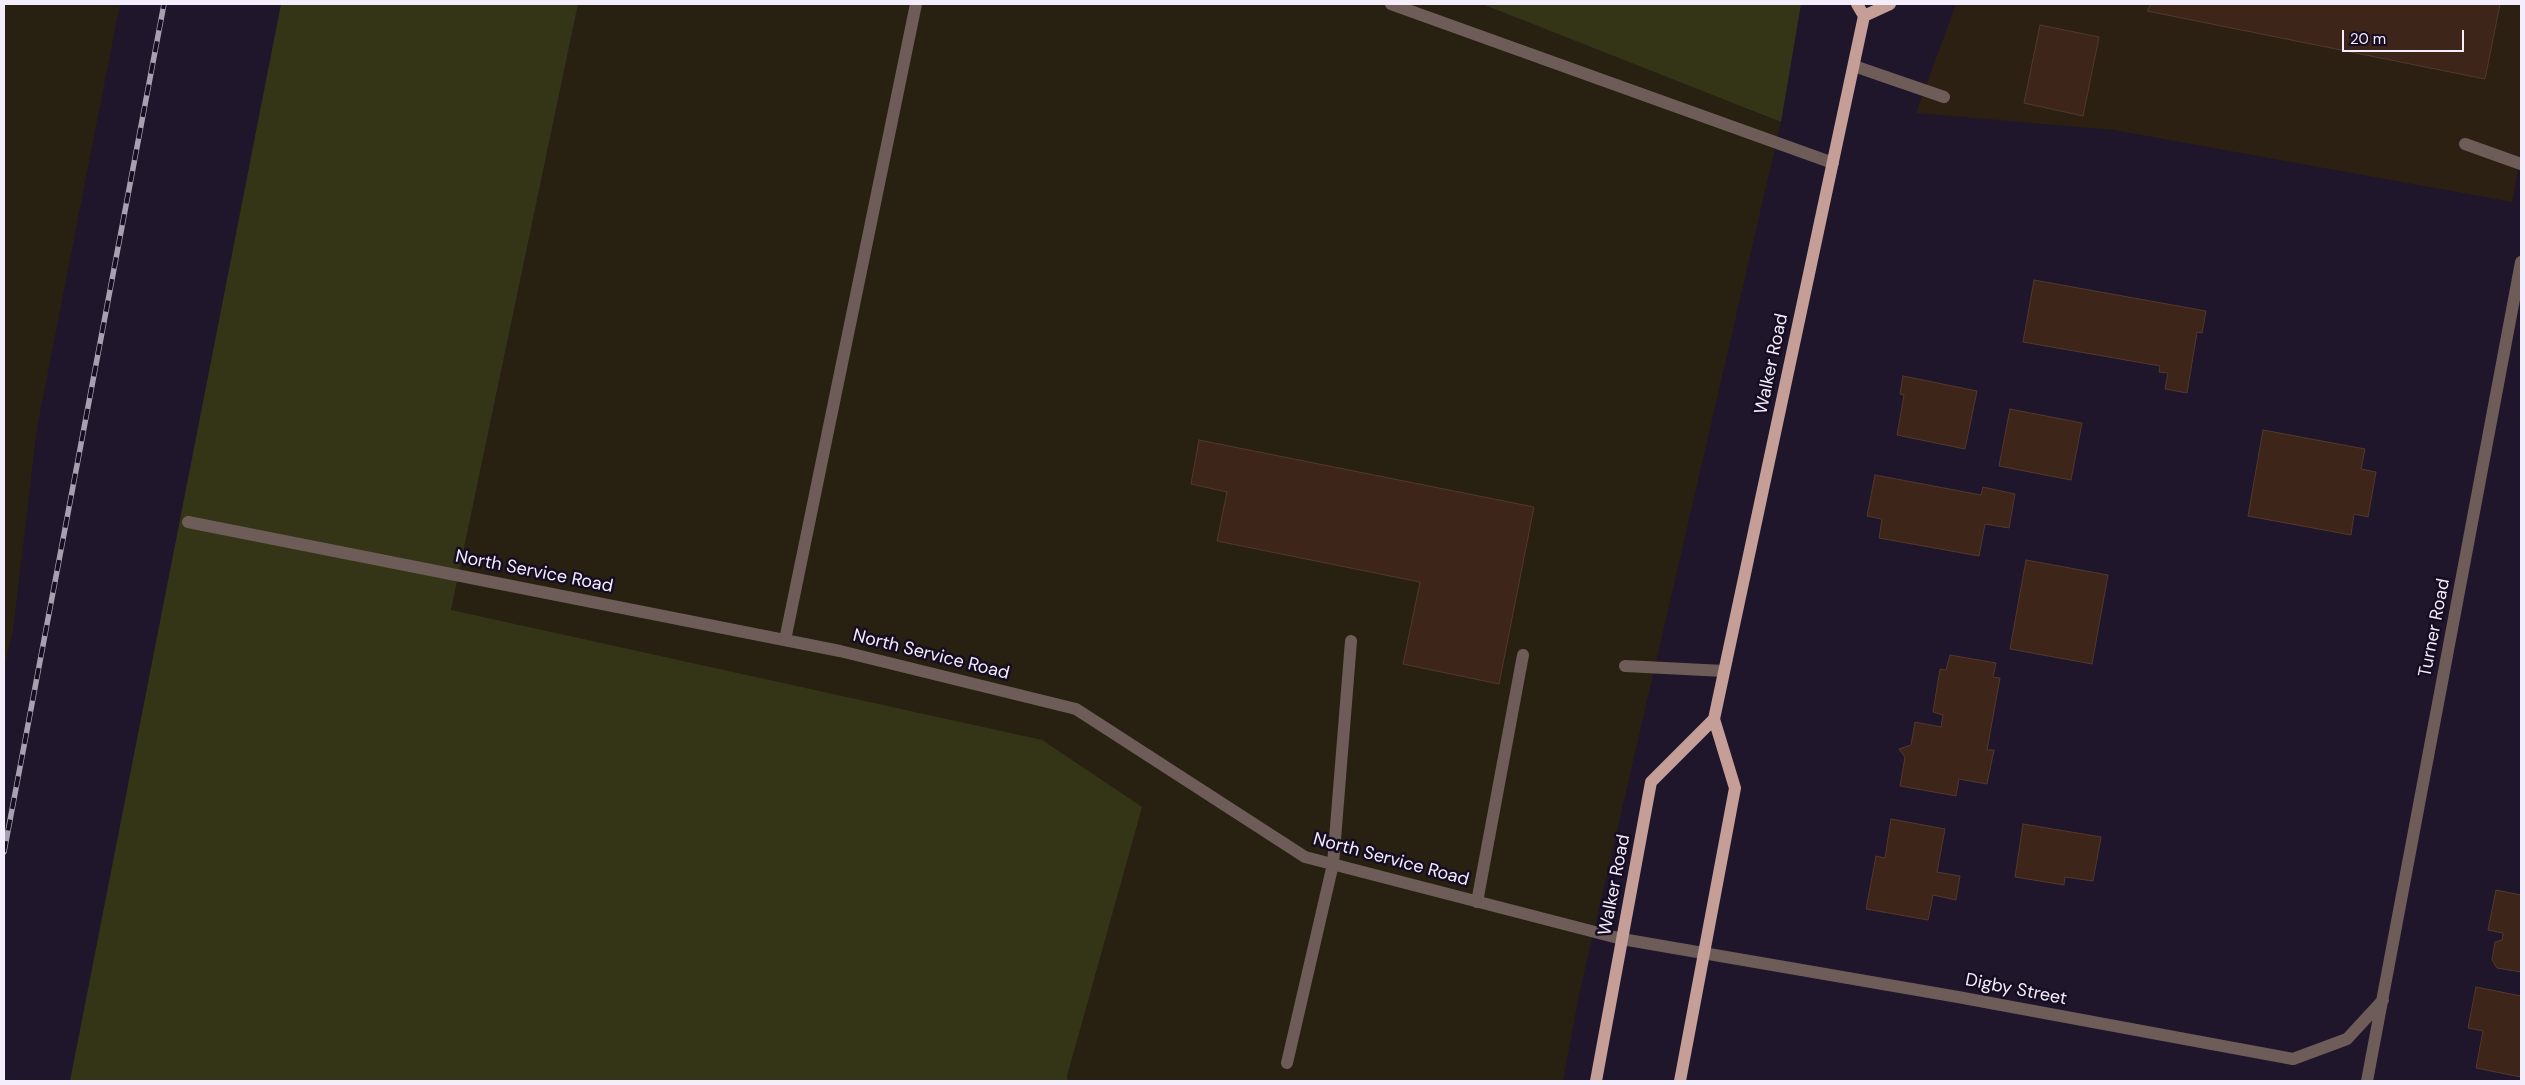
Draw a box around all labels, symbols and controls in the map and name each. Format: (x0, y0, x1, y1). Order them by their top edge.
scale bar (2345, 20, 2468, 52)
text: 20 m (2350, 29, 2386, 49)
street label: Walker Road (1751, 312, 1793, 416)
street label: North Service Road (453, 546, 615, 598)
street label: Turner Road (2415, 577, 2455, 679)
street label: North Service Road (851, 625, 1011, 685)
street label: North Service Road (1311, 829, 1471, 891)
street label: Walker Road (1595, 833, 1635, 937)
street label: Digby Street (1963, 970, 2069, 1010)

